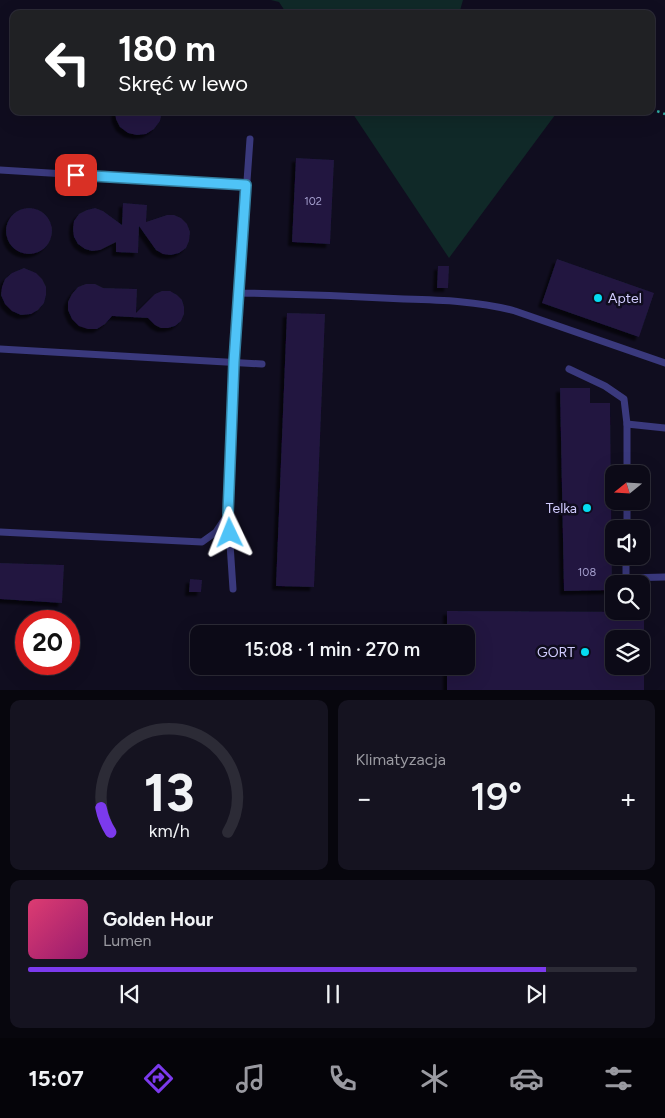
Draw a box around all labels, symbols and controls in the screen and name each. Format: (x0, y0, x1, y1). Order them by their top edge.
text: 180 m (118, 28, 216, 70)
icon: left (35, 30, 100, 95)
text: Skręć w lewo (118, 70, 248, 97)
pin (55, 154, 97, 196)
icon: arrive (62, 161, 90, 189)
house number: 102 (304, 195, 322, 208)
place label: Aptel (608, 290, 642, 307)
marker: Aptel (592, 292, 604, 304)
north arrow (605, 465, 650, 510)
map controls (605, 465, 650, 675)
place label: Telka (546, 500, 577, 517)
marker: Telka (581, 502, 593, 514)
position arrow (203, 506, 255, 558)
button: sound (605, 520, 650, 565)
house number: 108 (578, 566, 596, 579)
button: search (605, 575, 650, 620)
speed limit sign: 20 (15, 610, 80, 675)
button: layers (605, 630, 650, 675)
text: 15:08 · 1 min · 270 m (245, 638, 420, 661)
place label: GORT (537, 644, 575, 661)
marker: GORT (579, 646, 591, 658)
text: Klimatyzacja (356, 750, 446, 769)
text: 13 (143, 762, 194, 824)
text: 19° (470, 774, 522, 820)
text: − (356, 781, 373, 815)
text: + (620, 781, 637, 815)
text: km/h (148, 820, 189, 841)
text: Golden Hour (103, 908, 213, 931)
text: Lumen (103, 931, 152, 950)
icon: previous (116, 980, 144, 1008)
icon: pause (319, 980, 347, 1008)
icon: next (522, 980, 550, 1008)
icon: directions (141, 1061, 176, 1096)
icon: music (233, 1061, 268, 1096)
icon: phone (325, 1061, 360, 1096)
icon: climate (417, 1061, 452, 1096)
icon: car (509, 1061, 544, 1096)
icon: filters (601, 1061, 636, 1096)
text: 15:07 (29, 1065, 84, 1092)

